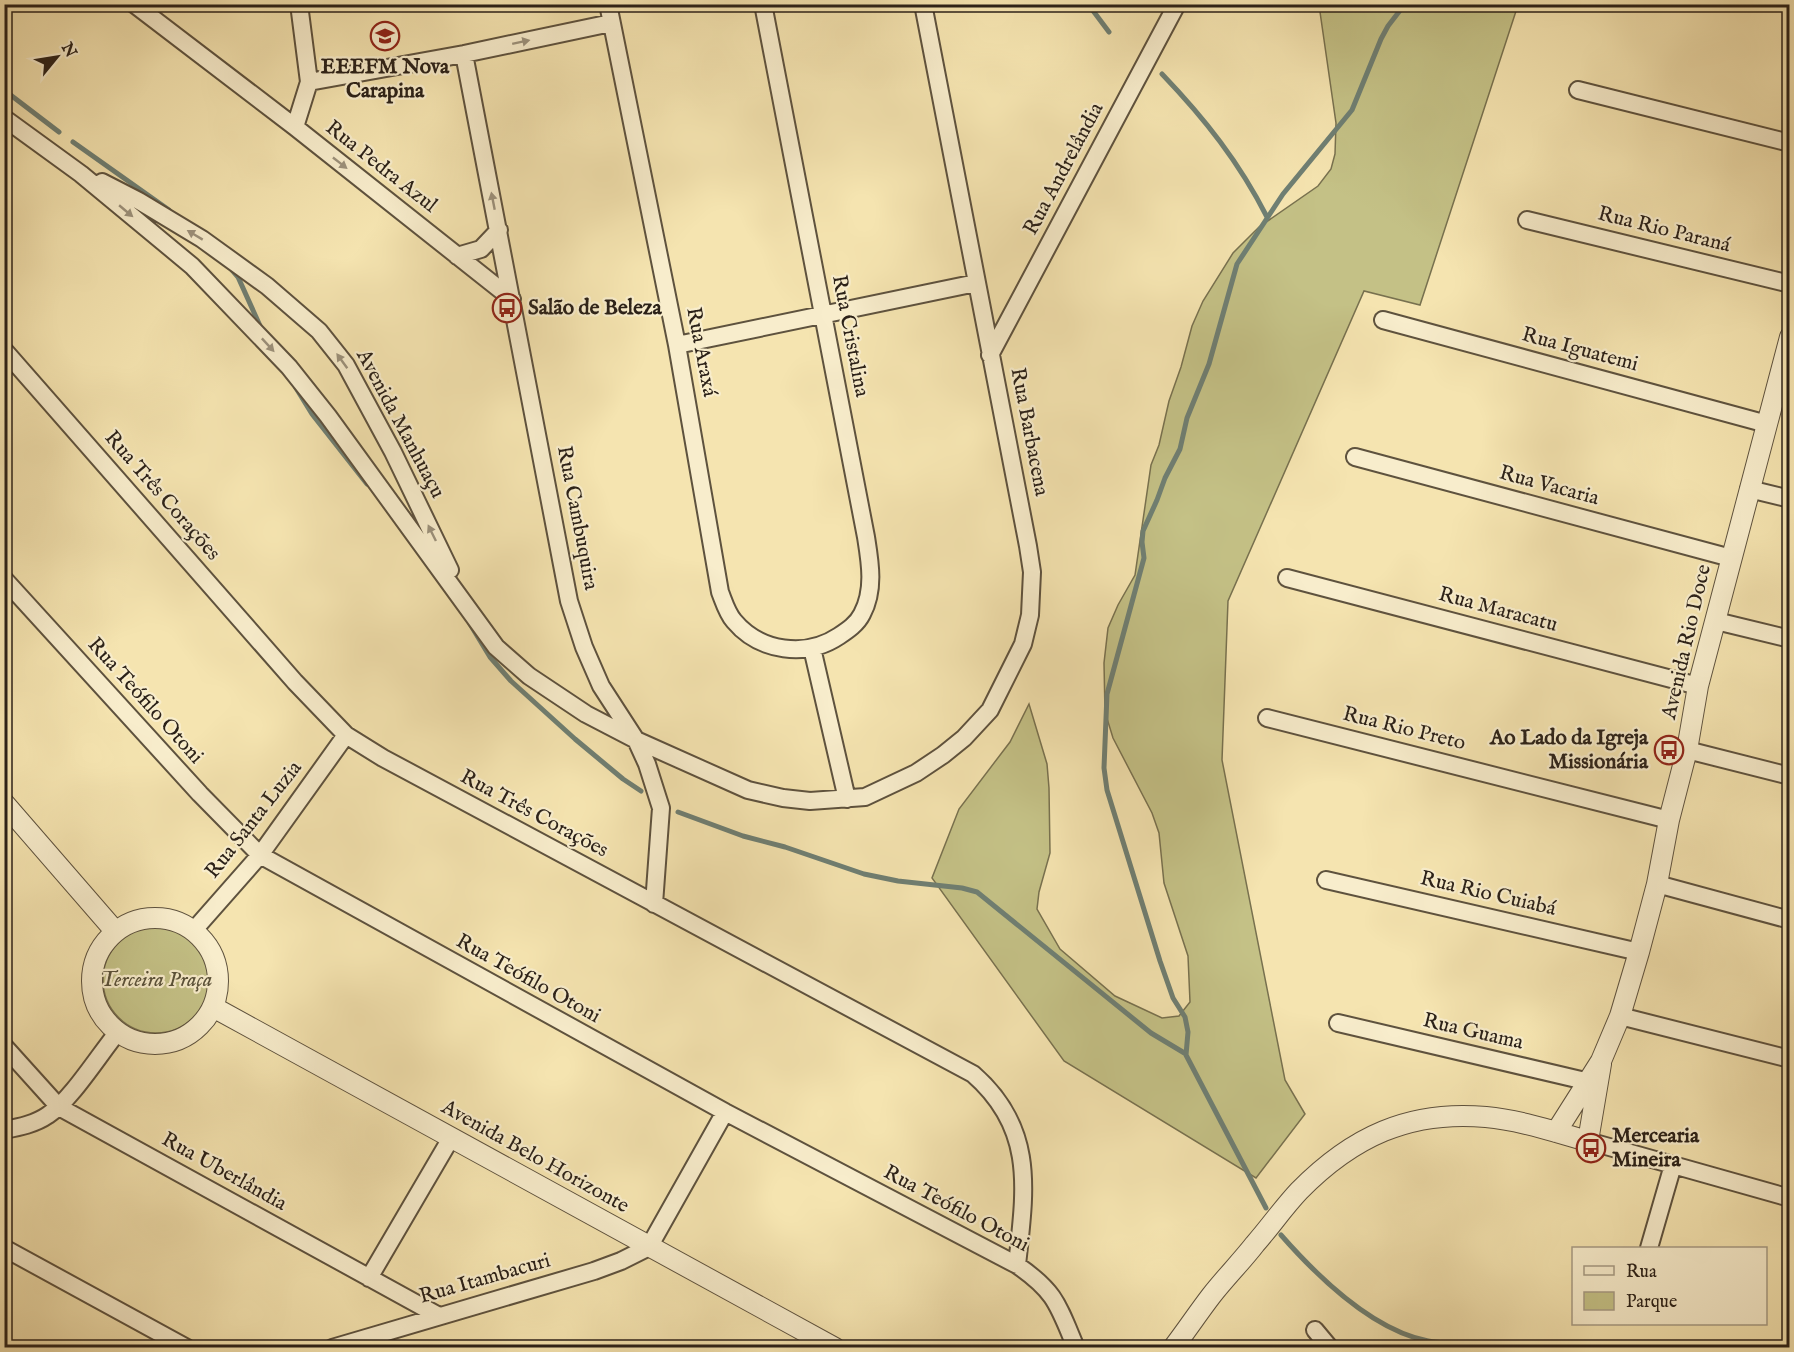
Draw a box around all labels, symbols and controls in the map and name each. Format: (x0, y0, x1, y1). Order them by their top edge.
school or university icon: EEEFM Nova Carapina (369, 20, 401, 52)
north arrow (27, 27, 87, 87)
one-way arrow (512, 37, 531, 46)
text: N (56, 39, 80, 62)
place label: EEEFM Nova Carapina (321, 54, 450, 105)
street label: Rua Andrelândia (1018, 97, 1111, 240)
street label: Rua Pedra Azul (319, 115, 443, 219)
one-way arrow (333, 157, 348, 169)
one-way arrow (488, 191, 497, 210)
street label: Rua Rio Paraná (1595, 200, 1734, 260)
one-way arrow (118, 205, 134, 218)
one-way arrow (187, 229, 203, 240)
street label: Rua Cristalina (825, 273, 875, 400)
bus stop icon: Salão de Beleza (491, 292, 523, 324)
place label: Salão de Beleza (528, 295, 663, 322)
street label: Rua Araxá (679, 305, 723, 400)
street label: Rua Iguatemi (1519, 321, 1641, 379)
one-way arrow (261, 337, 275, 352)
street label: Avenida Manhuaçu (349, 344, 451, 503)
one-way arrow (336, 353, 348, 369)
street label: Rua Barbacena (1003, 365, 1055, 499)
street label: Rua Três Corações (98, 425, 226, 567)
street label: Rua Cambuquira (550, 444, 604, 593)
street label: Rua Vacaria (1496, 460, 1603, 513)
one-way arrow (428, 525, 437, 542)
street label: Avenida Rio Doce (1656, 562, 1718, 723)
street label: Rua Maracatu (1435, 581, 1561, 639)
street label: Rua Teófilo Otoni (81, 632, 209, 770)
street label: Rua Rio Preto (1340, 701, 1468, 757)
place label: Ao Lado da Igreja Missionária (1489, 725, 1649, 776)
bus stop icon: Ao Lado da Igreja Missionária (1653, 734, 1685, 766)
street label: Rua Santa Luzia (199, 755, 309, 884)
street label: Rua Três Corações (455, 764, 613, 864)
street label: Rua Rio Cuiabá (1417, 865, 1559, 923)
street label: Rua Teófilo Otoni (451, 928, 605, 1030)
park label: Terceira Praça (100, 967, 212, 994)
street label: Rua Guama (1420, 1007, 1527, 1057)
street label: Avenida Belo Horizonte (436, 1094, 634, 1220)
place label: Mercearia Mineira (1612, 1123, 1700, 1174)
street label: Rua Uberlândia (157, 1126, 292, 1218)
bus stop icon: Mercearia Mineira (1575, 1132, 1607, 1164)
street label: Rua Teófilo Otoni (878, 1159, 1034, 1259)
street label: Rua Itambacuri (416, 1247, 554, 1311)
legend (1572, 1247, 1767, 1325)
text: Rua (1626, 1261, 1657, 1284)
text: Parque (1626, 1291, 1677, 1314)

